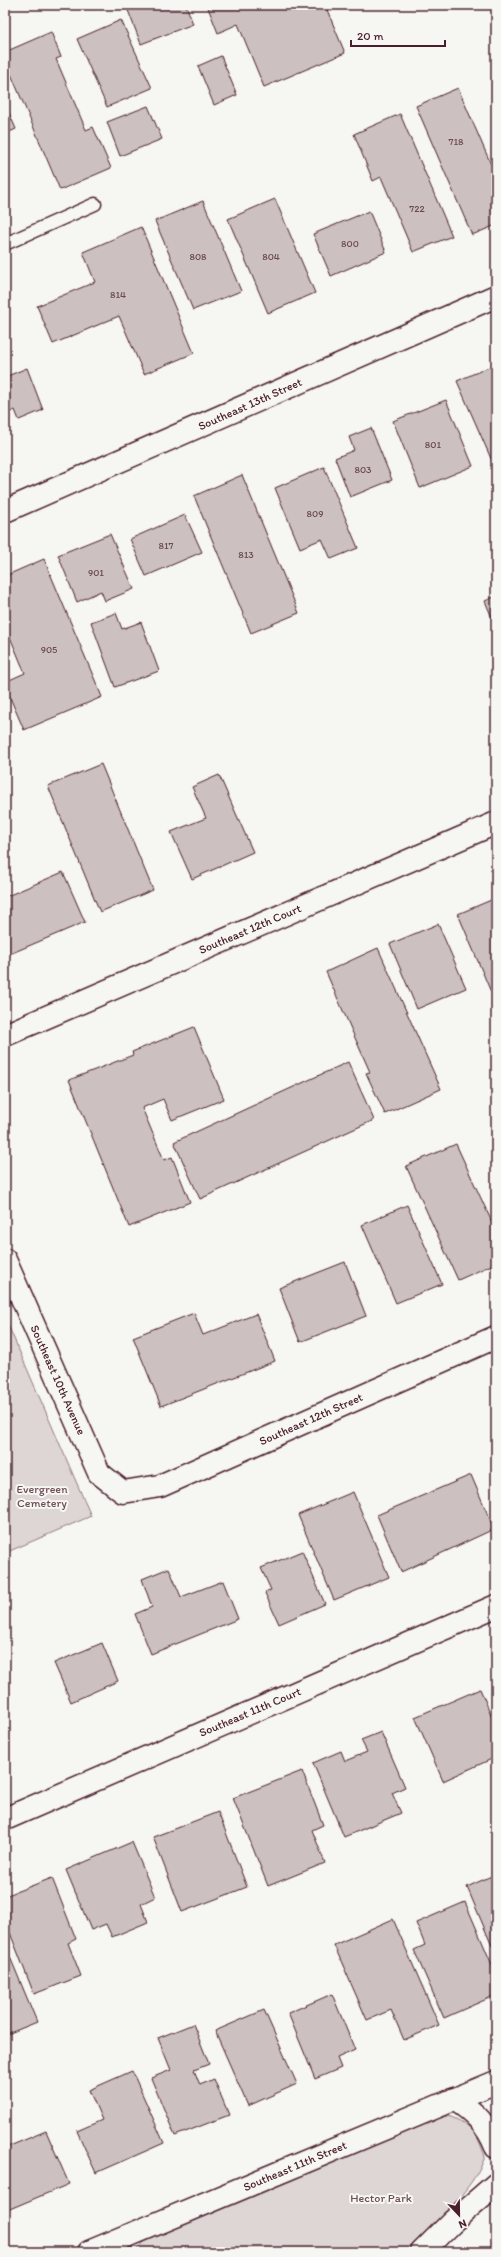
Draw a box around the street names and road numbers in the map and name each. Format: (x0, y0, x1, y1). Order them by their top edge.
street label: Southeast 13th Street (196, 375, 305, 433)
street label: Southeast 12th Court (197, 901, 304, 957)
street label: Southeast 10th Avenue (27, 1323, 89, 1437)
street label: Southeast 12th Street (257, 1390, 365, 1448)
street label: Southeast 11th Court (197, 1684, 303, 1740)
street label: Southeast 11th Street (241, 2138, 349, 2194)

